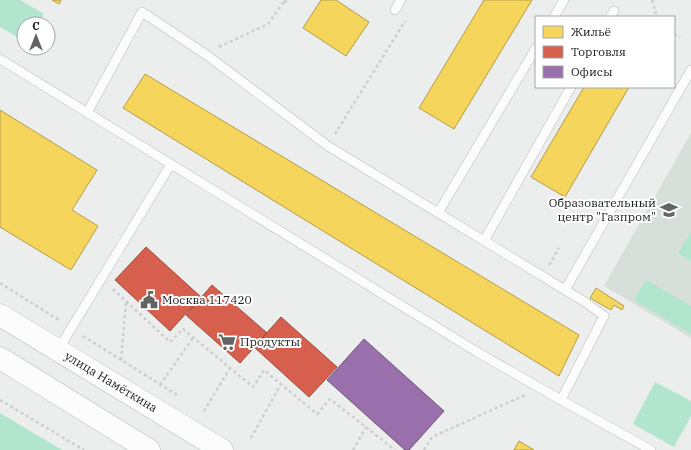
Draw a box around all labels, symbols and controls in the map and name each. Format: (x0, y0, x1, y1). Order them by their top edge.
north arrow (16, 16, 56, 56)
legend (535, 16, 675, 88)
text: С (32, 19, 40, 33)
text: Жильё (571, 24, 611, 39)
text: Торговля (571, 44, 626, 59)
text: Офисы (571, 64, 613, 79)
place label: Образовательный центр "Газпром" (549, 195, 656, 224)
school or university icon: Образовательный центр "Газпром" (659, 200, 679, 220)
public building icon: Москва 117420 (139, 290, 159, 310)
place label: Москва 117420 (162, 292, 252, 307)
supermarket icon: Продукты (217, 332, 237, 352)
place label: Продукты (240, 334, 301, 349)
street label: улица Намёткина (62, 348, 161, 415)

